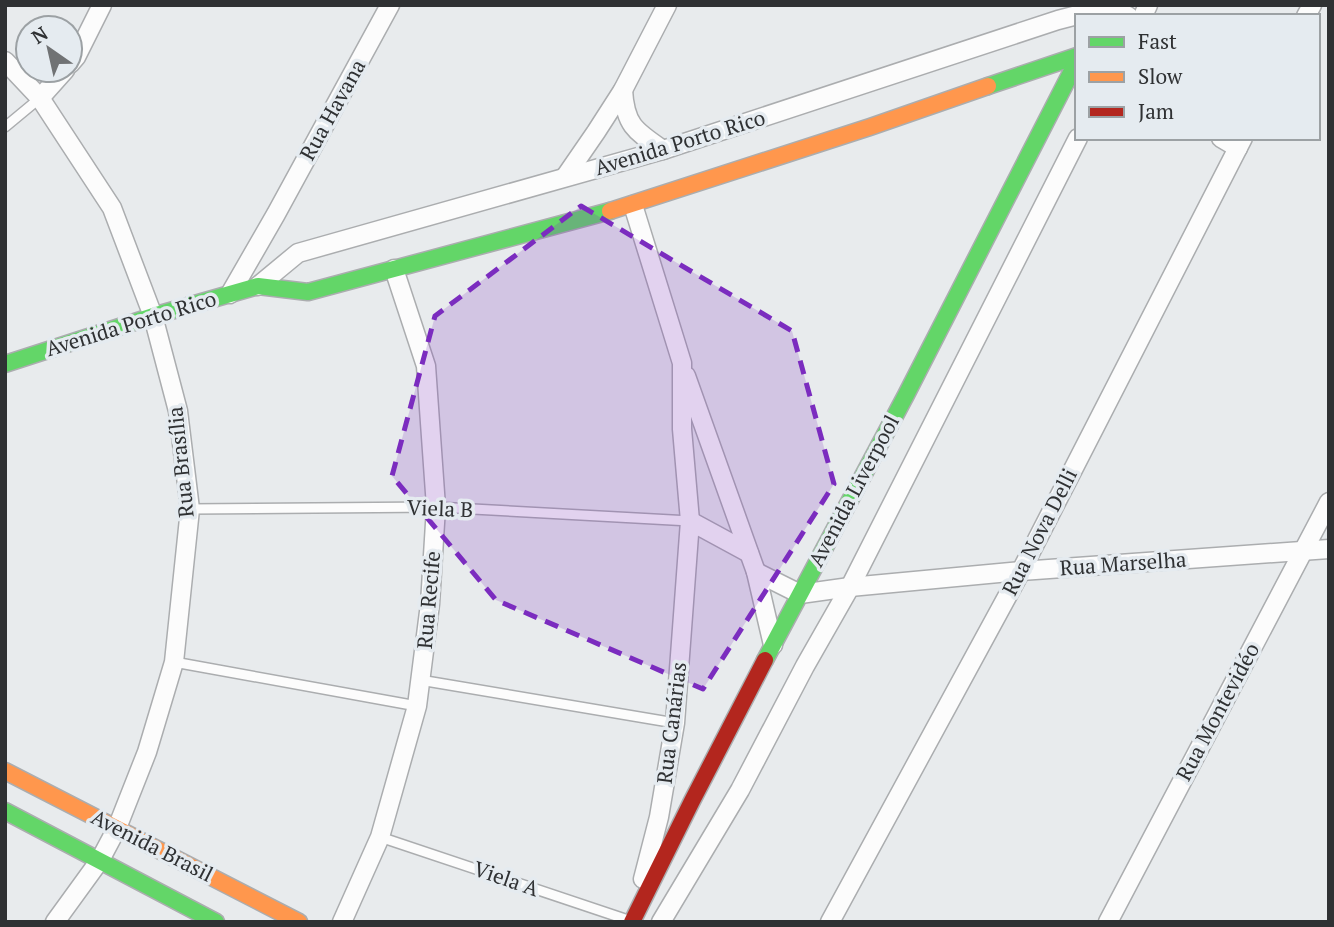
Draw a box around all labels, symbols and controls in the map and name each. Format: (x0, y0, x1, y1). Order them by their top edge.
north arrow (14, 14, 84, 84)
legend (1075, 14, 1320, 140)
text: N (26, 20, 53, 49)
text: Fast (1138, 27, 1177, 55)
street label: Rua Havana (293, 54, 372, 165)
text: Slow (1138, 62, 1183, 90)
text: Jam (1138, 97, 1174, 125)
street label: Avenida Porto Rico (591, 103, 768, 181)
street label: Avenida Porto Rico (42, 284, 219, 362)
street label: Rua Brasília (160, 405, 200, 519)
street label: Avenida Liverpool (801, 410, 905, 571)
street label: Rua Nova Delli (995, 463, 1083, 600)
street label: Viela B (406, 493, 474, 523)
street label: Rua Marselha (1059, 545, 1188, 581)
street label: Rua Recife (410, 550, 446, 650)
street label: Rua Montevidéo (1169, 638, 1265, 785)
street label: Rua Canárias (650, 660, 692, 785)
street label: Avenida Brasil (87, 802, 218, 888)
street label: Viela A (470, 854, 543, 902)

